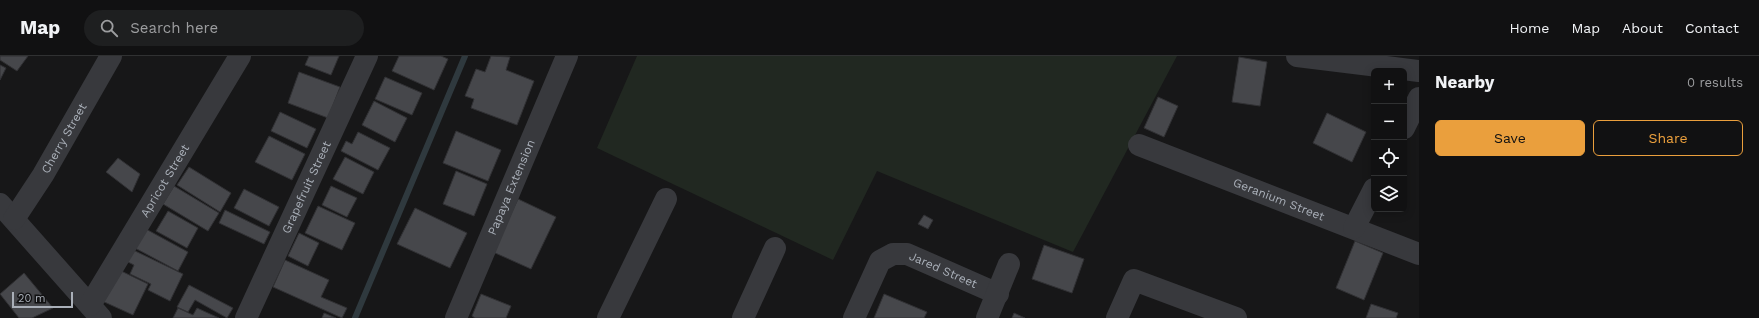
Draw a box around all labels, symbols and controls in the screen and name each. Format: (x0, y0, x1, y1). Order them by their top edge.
search box (84, 10, 364, 46)
text: Map (20, 16, 60, 39)
icon: search (98, 17, 120, 39)
text: Search here (130, 19, 218, 37)
text: Home (1509, 20, 1549, 36)
text: Map (1571, 20, 1600, 36)
text: About (1622, 20, 1663, 36)
text: Contact (1685, 20, 1739, 36)
map controls (1371, 68, 1407, 212)
button: + (1371, 68, 1407, 104)
text: Nearby (1435, 72, 1494, 92)
text: 0 results (1687, 75, 1743, 90)
street label: Cherry Street (38, 101, 90, 176)
button: − (1371, 104, 1407, 140)
button: Save (1435, 120, 1585, 156)
button: Share (1593, 120, 1743, 156)
street label: Papaya Extension (485, 137, 538, 237)
street label: Grapefruit Street (279, 139, 334, 236)
button: locate (1371, 140, 1407, 176)
street label: Apricot Street (137, 142, 192, 220)
street label: Geranium Street (1231, 175, 1326, 224)
button: layers (1371, 176, 1407, 212)
street label: Jared Street (907, 249, 979, 291)
scale bar (12, 290, 73, 309)
text: 20 m (18, 292, 46, 305)

